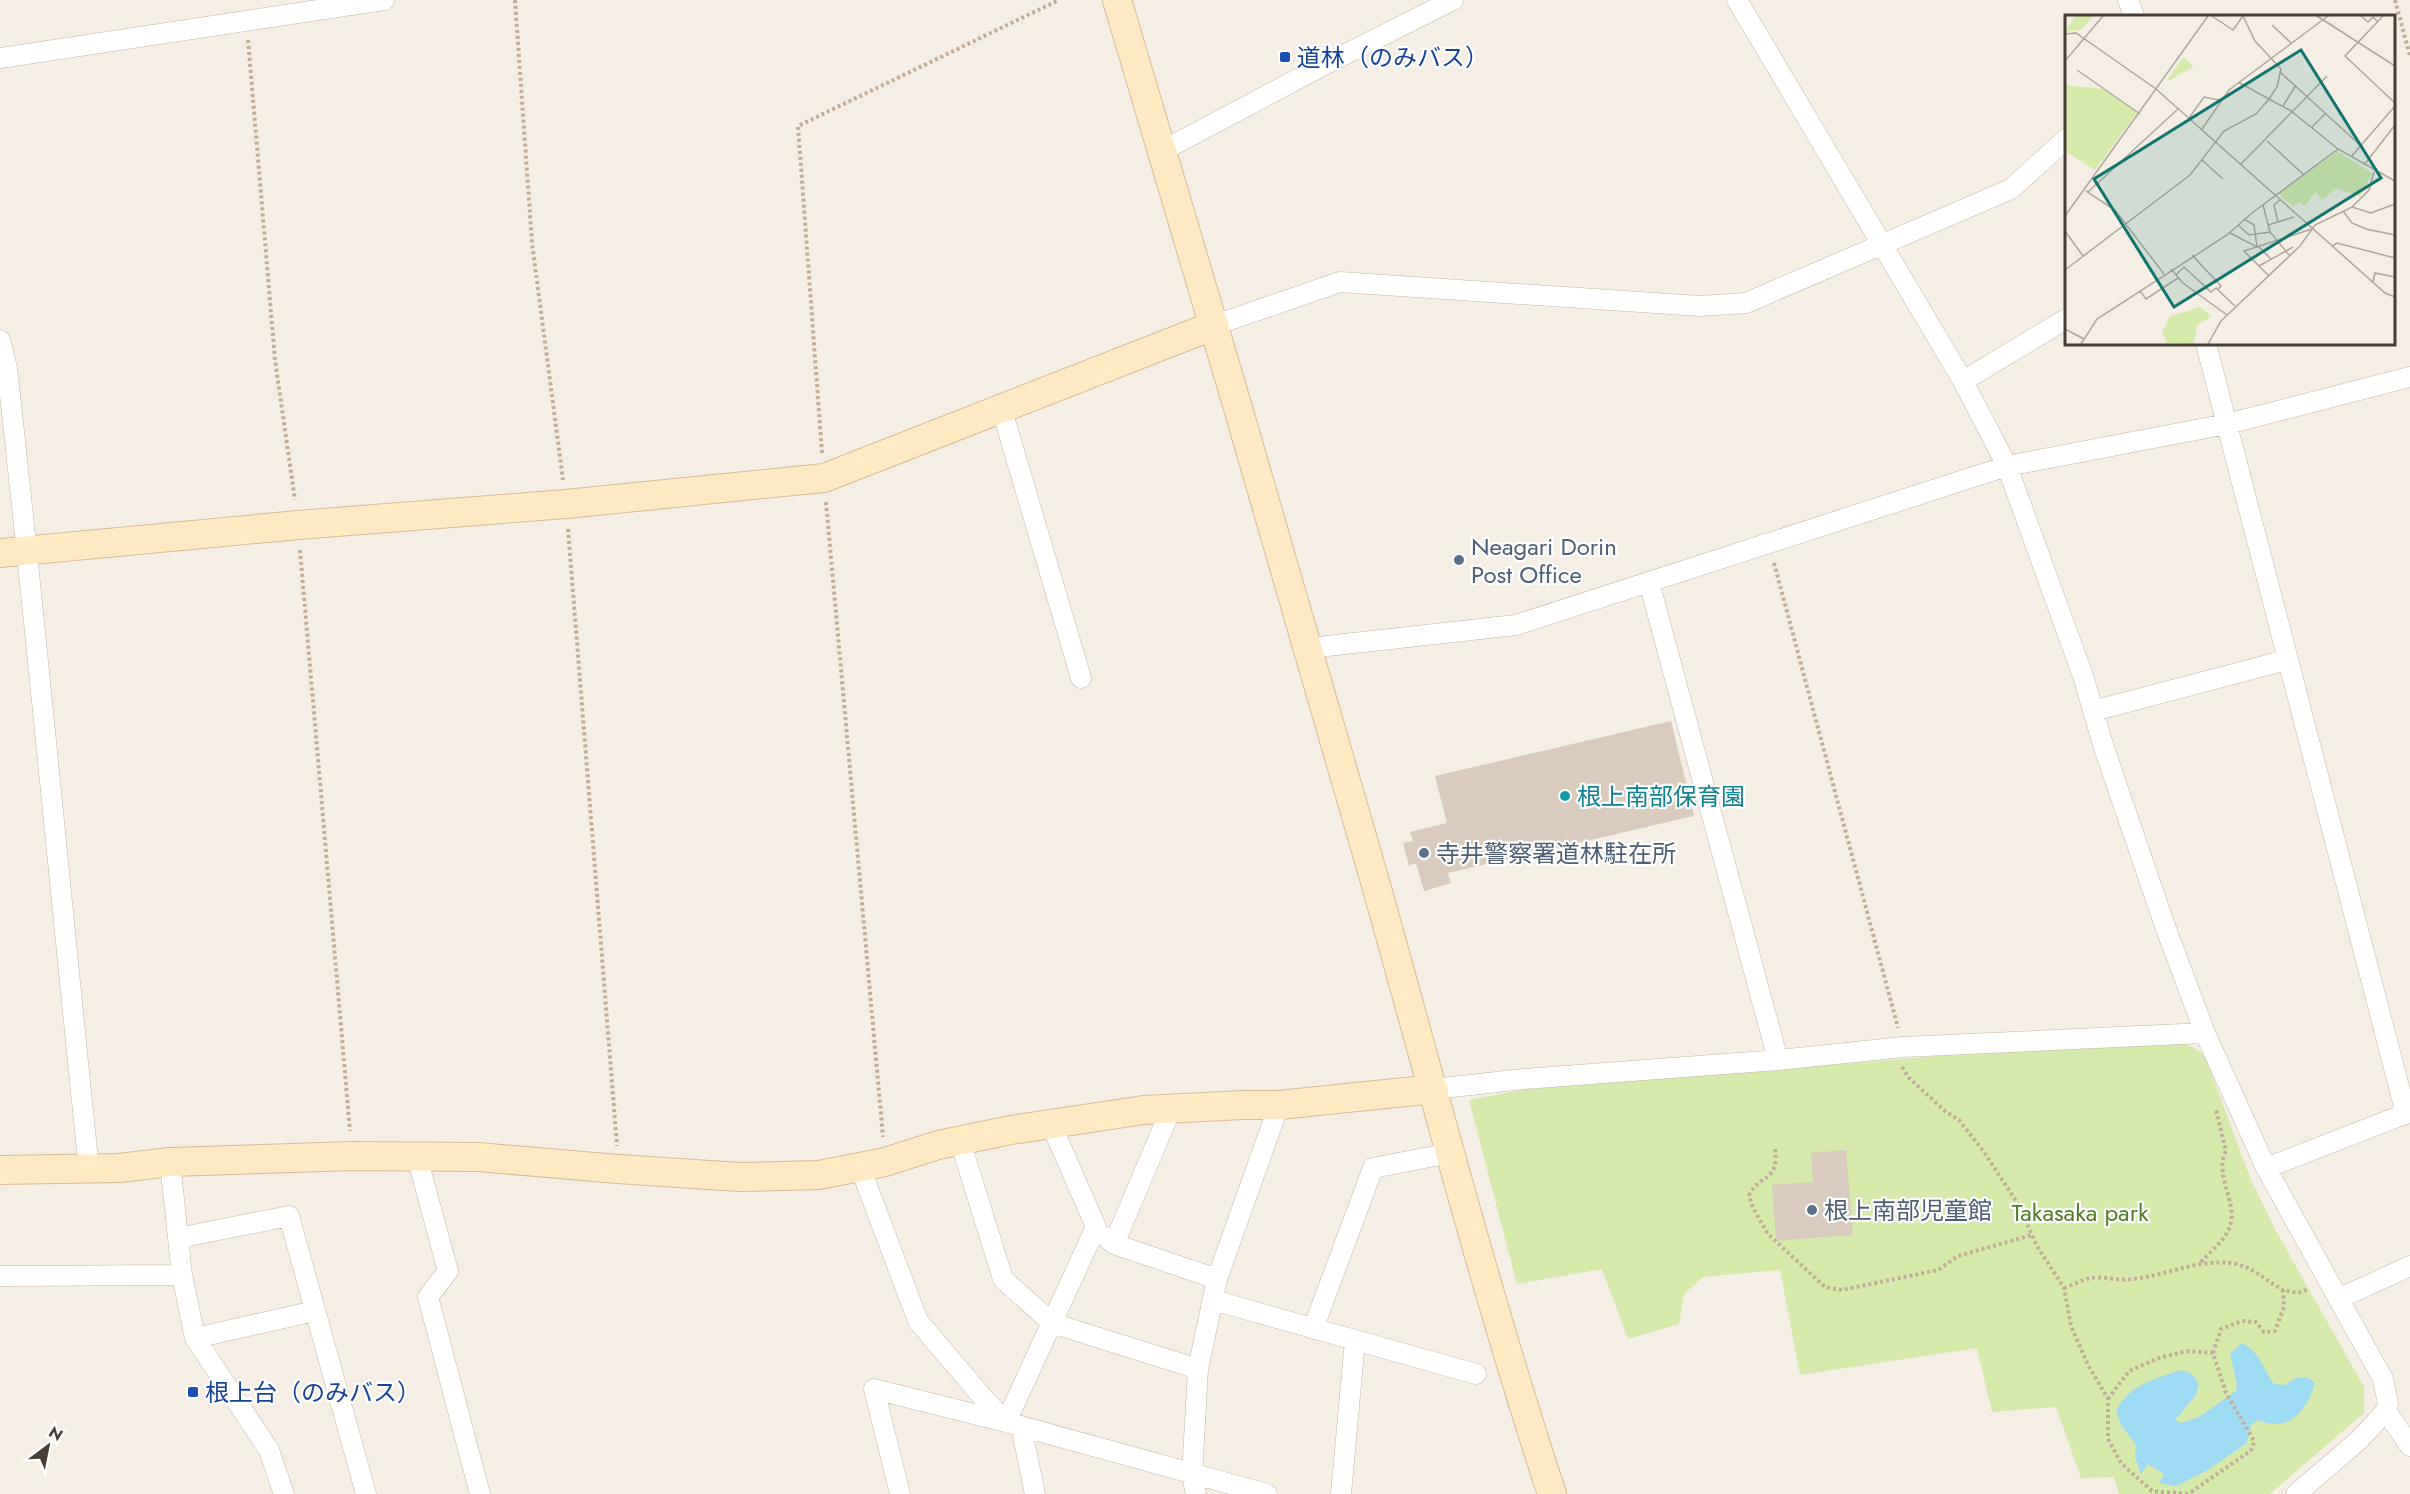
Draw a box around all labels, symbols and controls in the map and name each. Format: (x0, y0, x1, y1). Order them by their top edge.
inset map (2065, 15, 2395, 345)
place label: 道林（のみバス） (1297, 40, 1489, 75)
marker: 道林（のみバス） (1278, 50, 1292, 64)
place label: Neagari Dorin Post Office (1471, 529, 1617, 592)
marker: Neagari Dorin Post Office (1452, 553, 1466, 567)
place label: 根上南部保育園 (1577, 779, 1745, 814)
marker: 根上南部保育園 (1558, 789, 1572, 803)
place label: 寺井警察署道林駐在所 (1436, 836, 1676, 871)
marker: 寺井警察署道林駐在所 (1417, 846, 1431, 860)
place label: 根上南部児童館 (1824, 1193, 1992, 1228)
park label: Takasaka park (2012, 1195, 2149, 1230)
marker: 根上南部児童館 (1805, 1203, 1819, 1217)
place label: 根上台（のみバス） (205, 1375, 421, 1410)
marker: 根上台（のみバス） (186, 1385, 200, 1399)
north arrow (18, 1416, 78, 1476)
text: N (44, 1421, 67, 1447)

